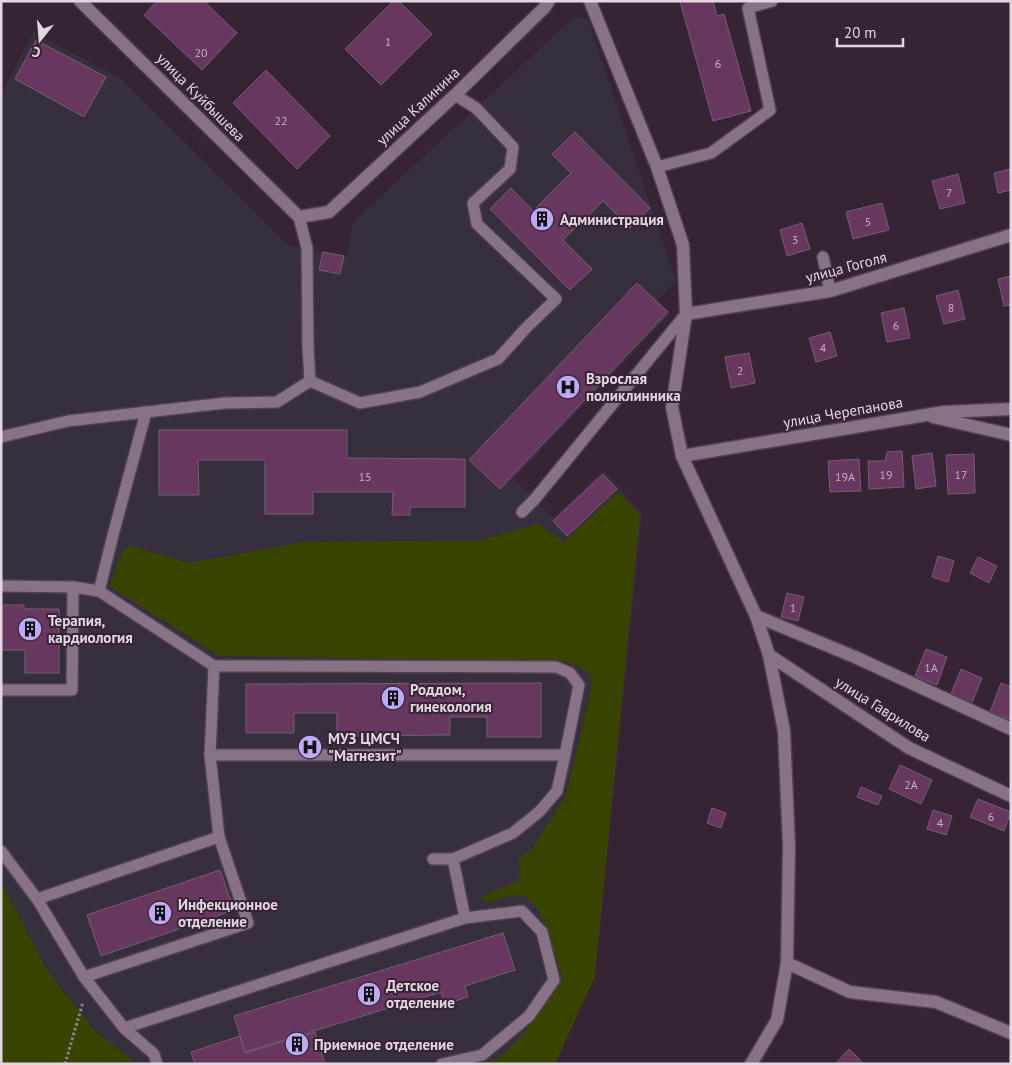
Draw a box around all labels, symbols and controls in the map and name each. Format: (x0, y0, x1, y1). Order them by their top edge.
north arrow (15, 15, 65, 65)
scale bar (837, 15, 903, 47)
text: 20 m (844, 23, 877, 42)
house number: 1 (385, 34, 391, 49)
text: С (30, 43, 43, 62)
house number: 20 (194, 45, 208, 60)
street label: улица Куйбышева (153, 49, 249, 145)
house number: 6 (715, 56, 721, 71)
street label: улица Калинина (373, 63, 463, 149)
house number: 22 (274, 113, 288, 128)
house number: 7 (946, 185, 952, 200)
building icon: Администрация (529, 206, 555, 232)
place label: Администрация (560, 210, 664, 229)
house number: 5 (865, 214, 871, 229)
house number: 3 (792, 232, 798, 247)
street label: улица Гоголя (803, 247, 889, 287)
house number: 8 (948, 300, 954, 315)
house number: 6 (893, 318, 899, 333)
house number: 4 (820, 340, 827, 355)
house number: 2 (737, 363, 743, 378)
place label: Взрослая поликлинника (586, 369, 681, 405)
hospital icon: Взрослая поликлинника (555, 374, 581, 400)
street label: улица Черепанова (782, 392, 904, 432)
house number: 19 (879, 467, 893, 482)
house number: 17 (954, 467, 968, 482)
house number: 15 (358, 469, 372, 484)
house number: 19А (835, 469, 855, 484)
house number: 1 (790, 600, 796, 615)
place label: Терапия, кардиология (48, 611, 133, 647)
building icon: Терапия, кардиология (17, 616, 43, 642)
house number: 1А (924, 660, 938, 675)
street label: улица Гаврилова (832, 672, 934, 746)
place label: Роддом, гинекология (410, 680, 492, 716)
building icon: Роддом, гинекология (380, 685, 406, 711)
place label: МУЗ ЦМСЧ "Магнезит" (328, 729, 402, 765)
hospital icon: МУЗ ЦМСЧ "Магнезит" (297, 734, 323, 760)
house number: 2А (904, 777, 918, 792)
house number: 6 (988, 809, 994, 824)
house number: 4 (937, 815, 944, 830)
place label: Инфекционное отделение (178, 895, 278, 931)
building icon: Инфекционное отделение (147, 900, 173, 926)
place label: Детское отделение (386, 976, 455, 1012)
building icon: Детское отделение (356, 981, 382, 1007)
building icon: Приемное отделение (284, 1031, 310, 1057)
place label: Приемное отделение (314, 1035, 454, 1054)

